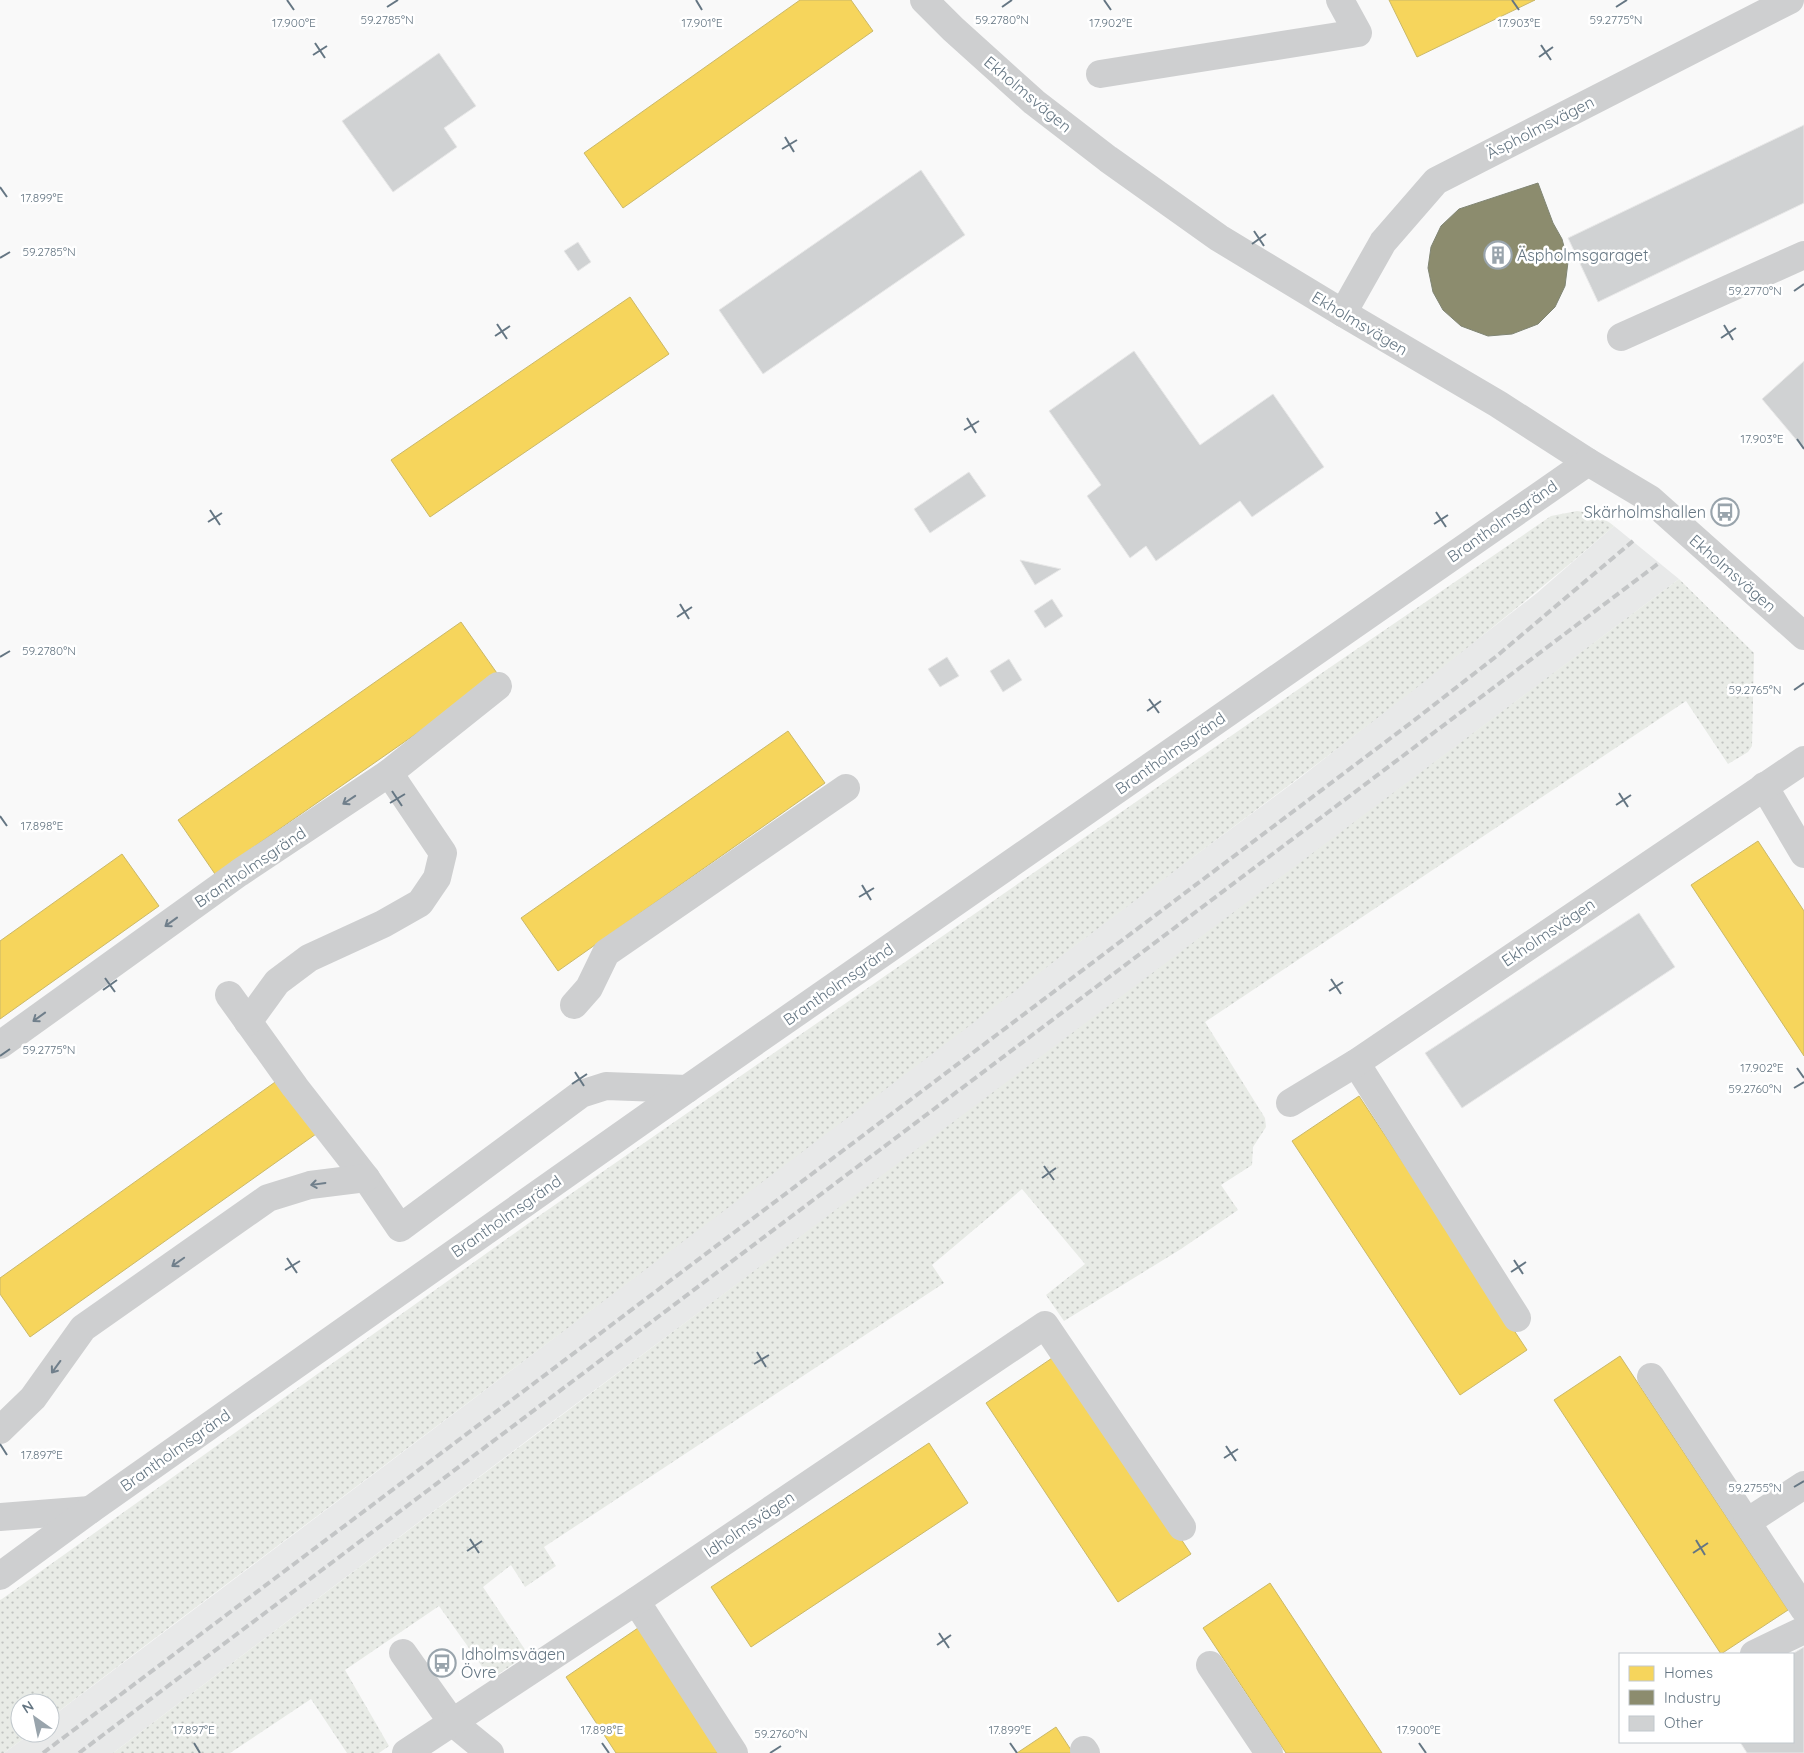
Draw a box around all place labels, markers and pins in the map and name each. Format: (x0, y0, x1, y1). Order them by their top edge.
building icon: Äspholmsgaraget (1483, 240, 1513, 270)
place label: Äspholmsgaraget (1517, 245, 1648, 265)
bus stop icon: Skärholmshallen (1710, 497, 1740, 527)
place label: Skärholmshallen (1584, 502, 1706, 522)
place label: Idholmsvägen Övre (461, 1644, 565, 1682)
bus stop icon: Idholmsvägen Övre (427, 1648, 457, 1678)

